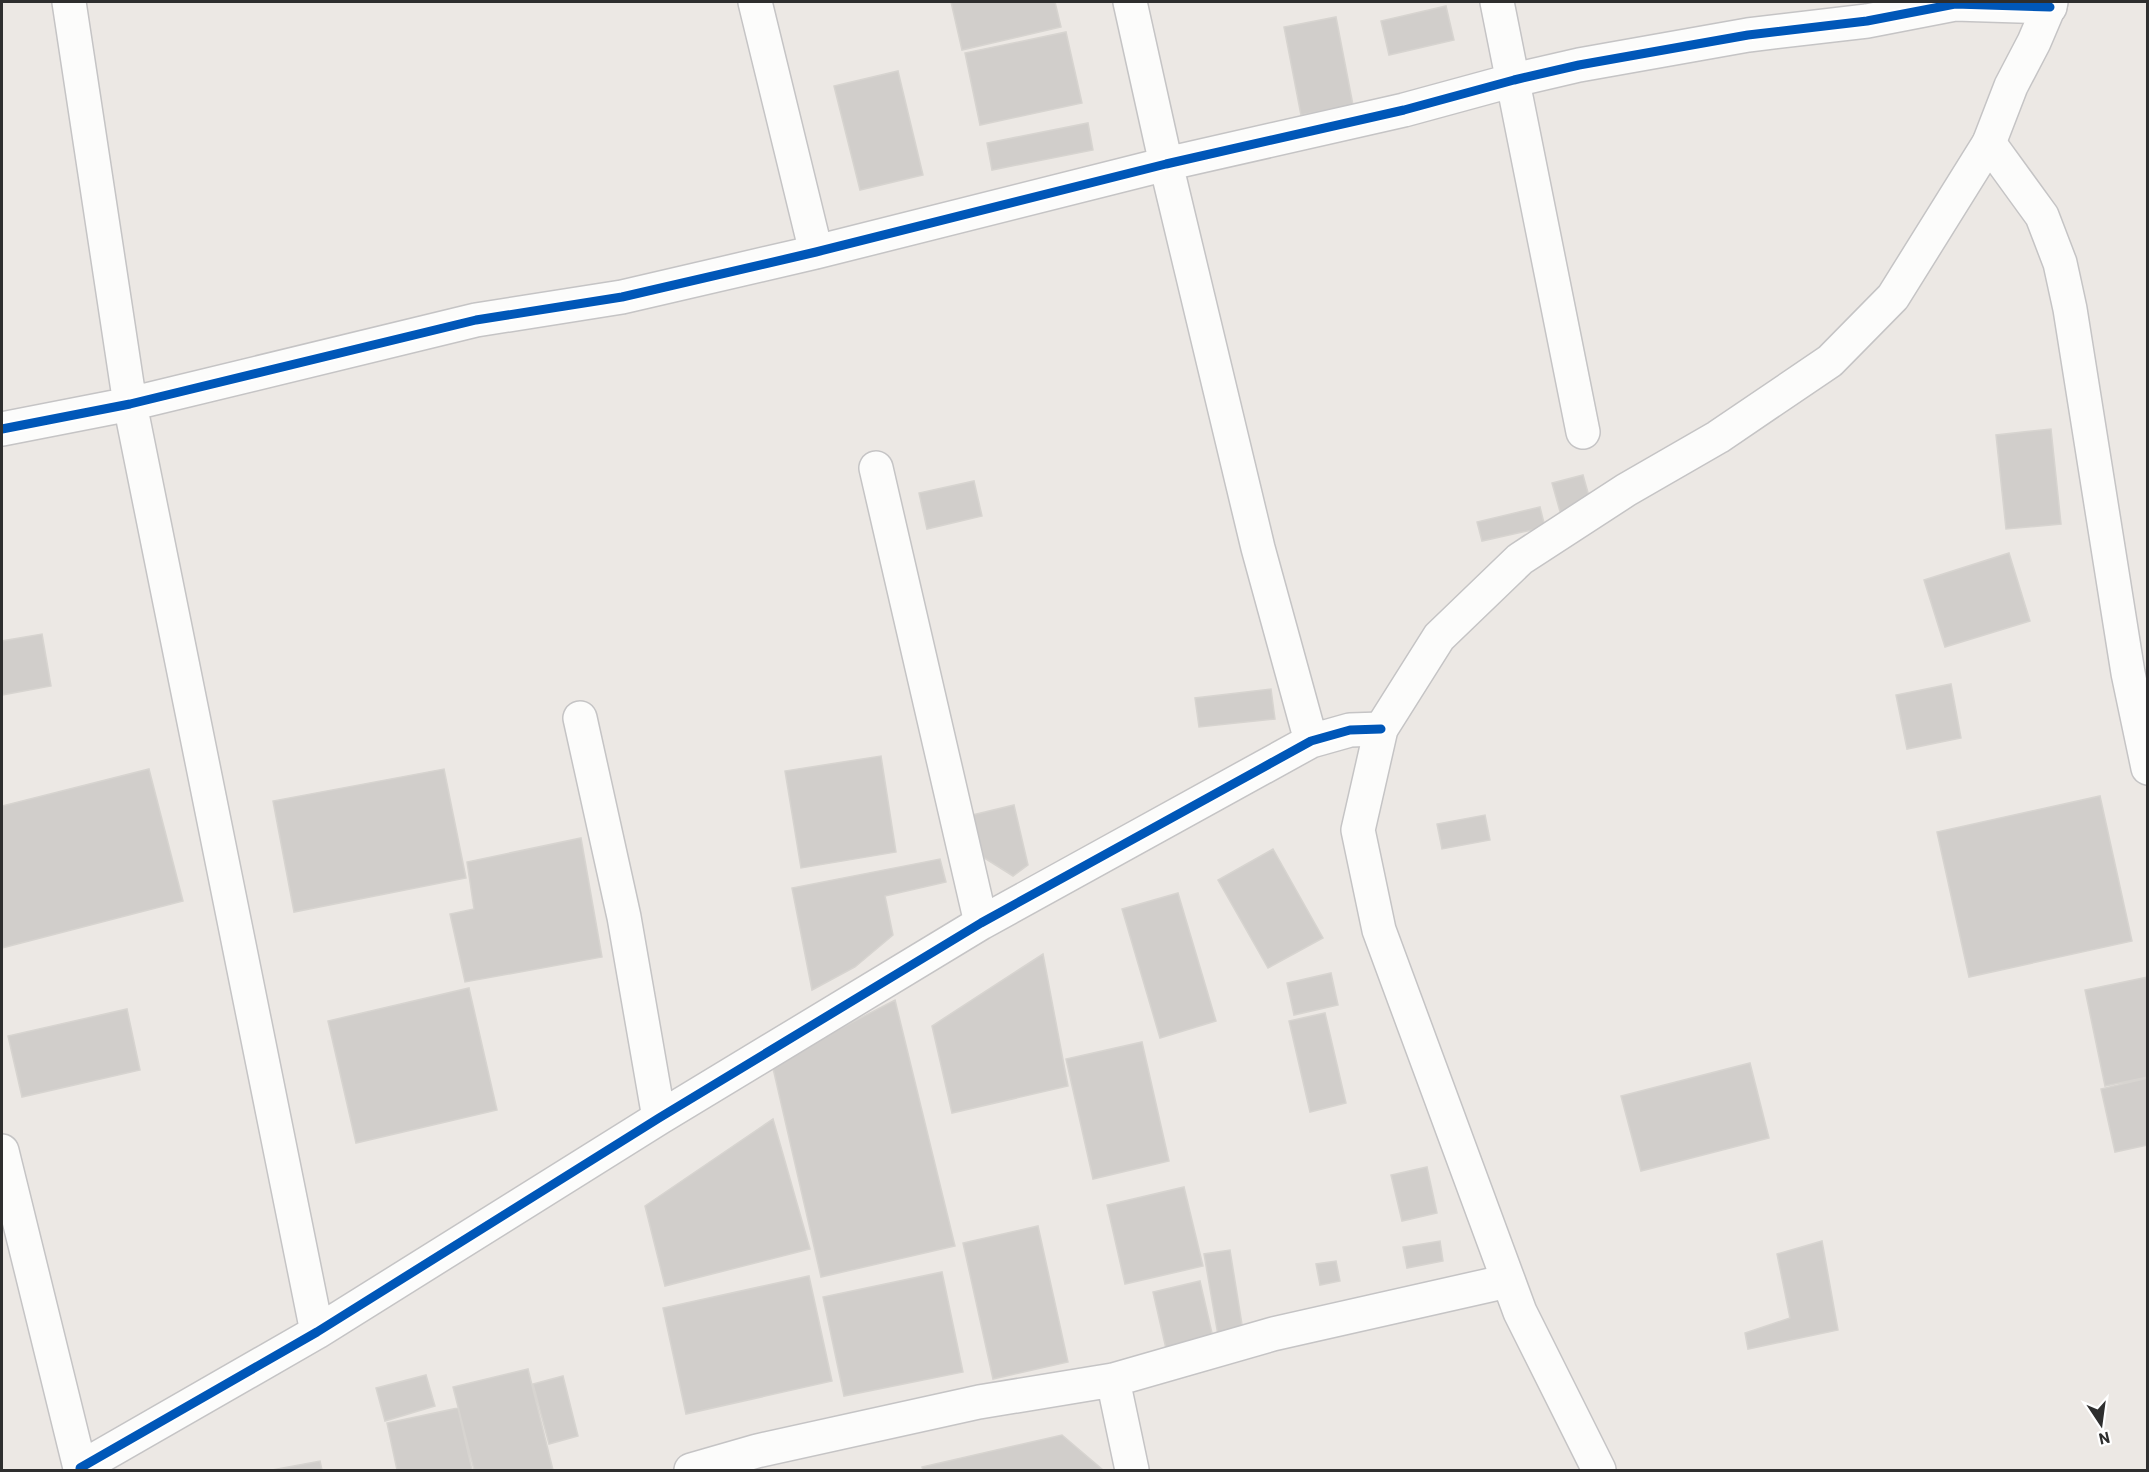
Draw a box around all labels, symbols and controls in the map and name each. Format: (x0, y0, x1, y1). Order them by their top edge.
north arrow (2071, 1394, 2131, 1454)
text: N (2097, 1429, 2112, 1450)

